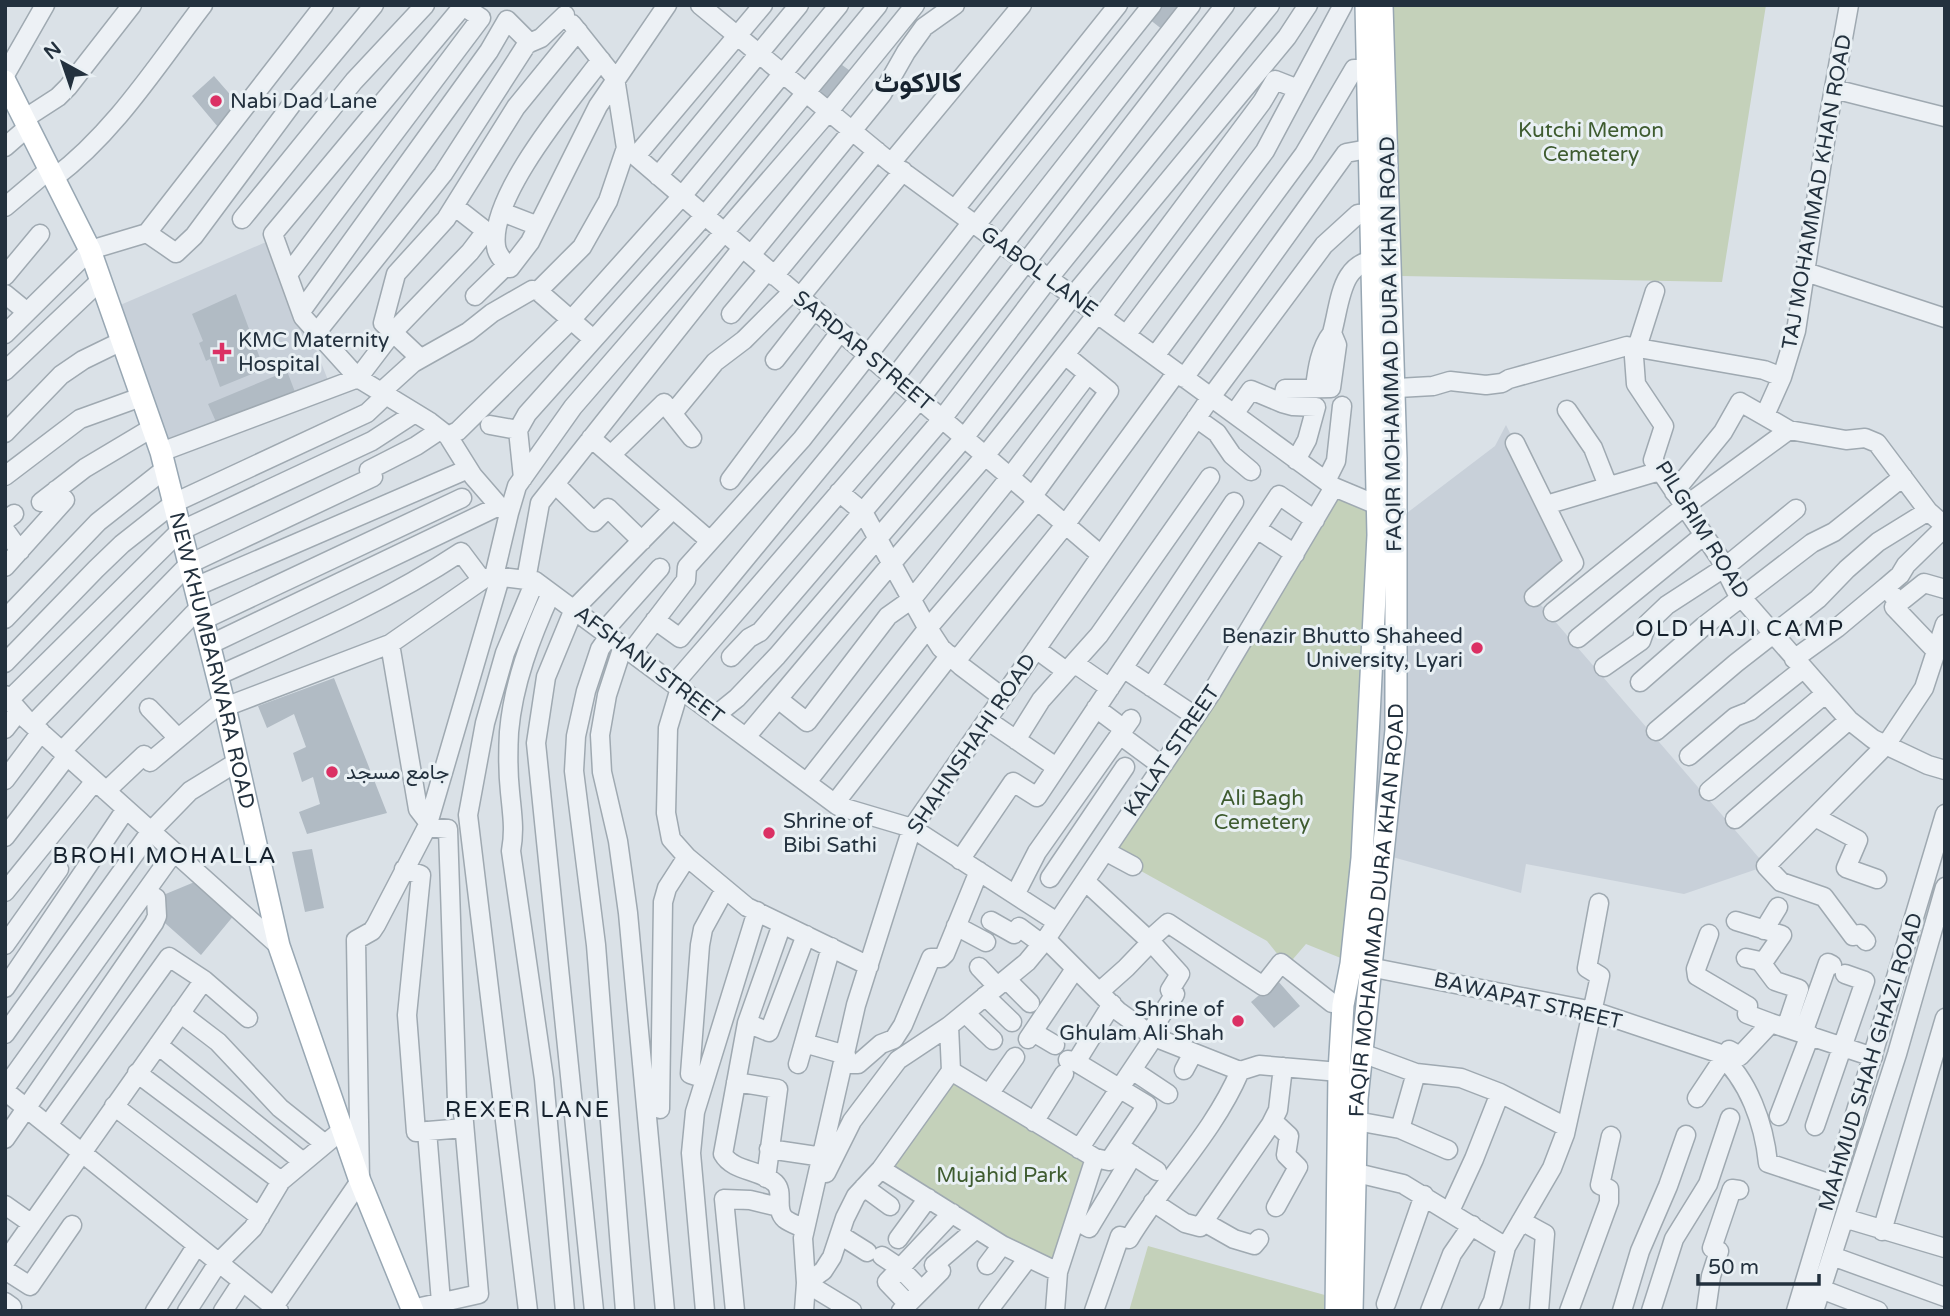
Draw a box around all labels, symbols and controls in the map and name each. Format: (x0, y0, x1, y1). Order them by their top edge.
north arrow (28, 28, 98, 98)
street label: TAJ MOHAMMAD KHAN ROAD (1777, 32, 1857, 352)
text: N (40, 37, 66, 64)
district label: کالاکوٹ (874, 66, 962, 100)
place label: Nabi Dad Lane (230, 89, 377, 114)
marker: Nabi Dad Lane (208, 93, 224, 109)
park label: Kutchi Memon Cemetery (1518, 118, 1664, 167)
street label: FAQIR MOHAMMAD DURA KHAN ROAD (1375, 136, 1407, 552)
street label: GABOL LANE (976, 221, 1102, 323)
street label: SARDAR STREET (788, 285, 938, 417)
place label: KMC Maternity Hospital (238, 328, 389, 377)
marker: KMC Maternity Hospital (212, 342, 232, 362)
street label: PILGRIM ROAD (1650, 456, 1754, 604)
street label: NEW KHUMBARWARA ROAD (164, 510, 260, 811)
street label: AFSHANI STREET (569, 601, 729, 729)
district label: OLD HAJI CAMP (1635, 615, 1845, 643)
place label: Benazir Bhutto Shaheed University, Lyari (1222, 624, 1463, 673)
marker: Benazir Bhutto Shaheed University, Lyari (1469, 640, 1485, 656)
street label: SHAHNSHAHI ROAD (902, 649, 1042, 839)
street label: KALAT STREET (1119, 680, 1225, 821)
street label: FAQIR MOHAMMAD DURA KHAN ROAD (1344, 703, 1409, 1117)
place label: جامع مسجد (346, 760, 449, 786)
marker: جامع مسجد (324, 764, 340, 780)
park label: Ali Bagh Cemetery (1214, 786, 1310, 835)
place label: Shrine of Bibi Sathi (783, 809, 877, 858)
marker: Shrine of Bibi Sathi (761, 825, 777, 841)
district label: BROHI MOHALLA (52, 842, 278, 870)
street label: MAHMUD SHAH GHAZI ROAD (1814, 910, 1928, 1214)
street label: BAWAPAT STREET (1431, 967, 1625, 1035)
place label: Shrine of Ghulam Ali Shah (1059, 997, 1224, 1046)
marker: Shrine of Ghulam Ali Shah (1230, 1013, 1246, 1029)
district label: REXER LANE (445, 1096, 611, 1124)
park label: Mujahid Park (936, 1163, 1068, 1188)
scale bar (1698, 1242, 1819, 1286)
text: 50 m (1708, 1255, 1759, 1280)

